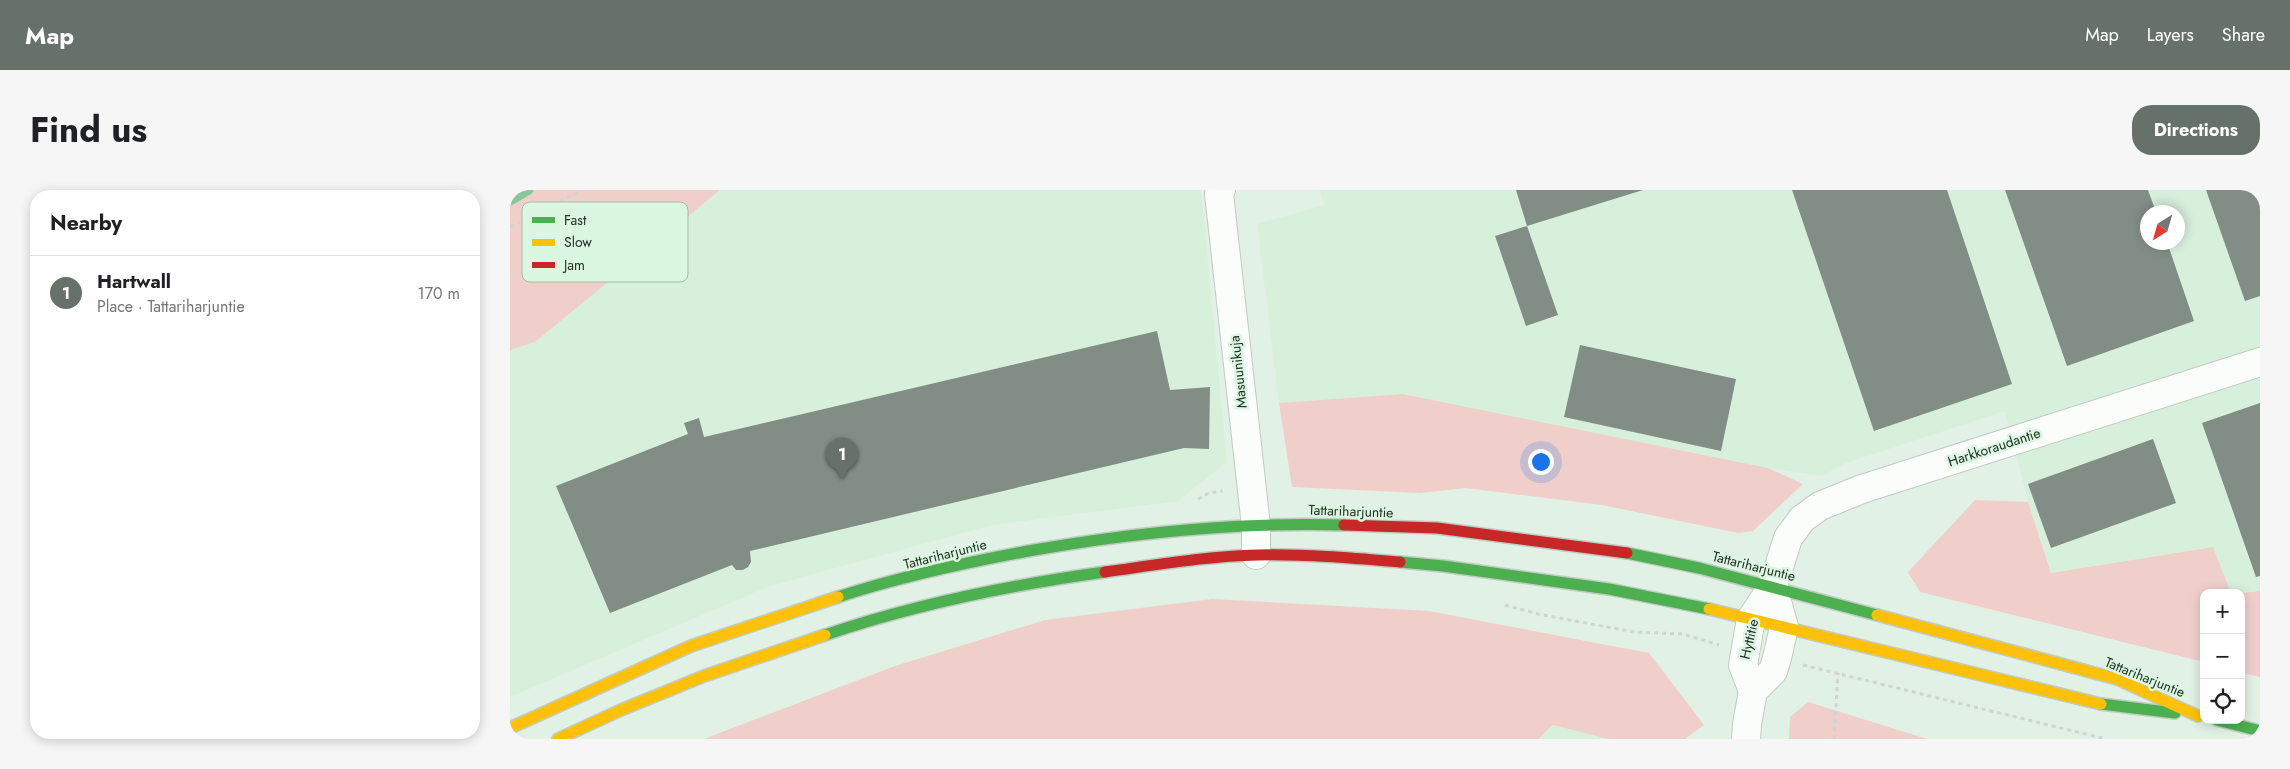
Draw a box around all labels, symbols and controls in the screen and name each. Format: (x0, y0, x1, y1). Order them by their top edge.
text: Map (25, 18, 74, 53)
text: Map (2085, 22, 2119, 48)
text: Layers (2147, 22, 2194, 48)
text: Share (2222, 22, 2265, 48)
text: Find us (30, 105, 147, 155)
button: Directions (2132, 105, 2260, 155)
legend (522, 202, 688, 282)
north arrow (2140, 205, 2185, 250)
text: Nearby (50, 208, 122, 238)
text: Fast (564, 210, 587, 230)
text: Slow (564, 232, 592, 252)
text: Jam (562, 255, 585, 275)
text: Hartwall (97, 268, 171, 295)
text: 1 (62, 282, 70, 305)
text: 170 m (418, 282, 460, 305)
text: Place · Tattariharjuntie (97, 295, 245, 318)
street label: Masuunikuja (1224, 335, 1252, 409)
street label: Harkkoraudantie (1945, 423, 2043, 471)
pin: 1 (826, 438, 858, 479)
your location (1528, 449, 1554, 475)
street label: Tattariharjuntie (1308, 500, 1394, 522)
street label: Tattariharjuntie (901, 534, 989, 574)
street label: Tattariharjuntie (1710, 546, 1798, 586)
map controls (2200, 589, 2245, 724)
button: + (2200, 589, 2245, 634)
street label: Hyttitie (1735, 617, 1763, 661)
button: − (2200, 634, 2245, 679)
street label: Tattariharjuntie (2102, 652, 2188, 702)
button: locate (2200, 679, 2245, 724)

